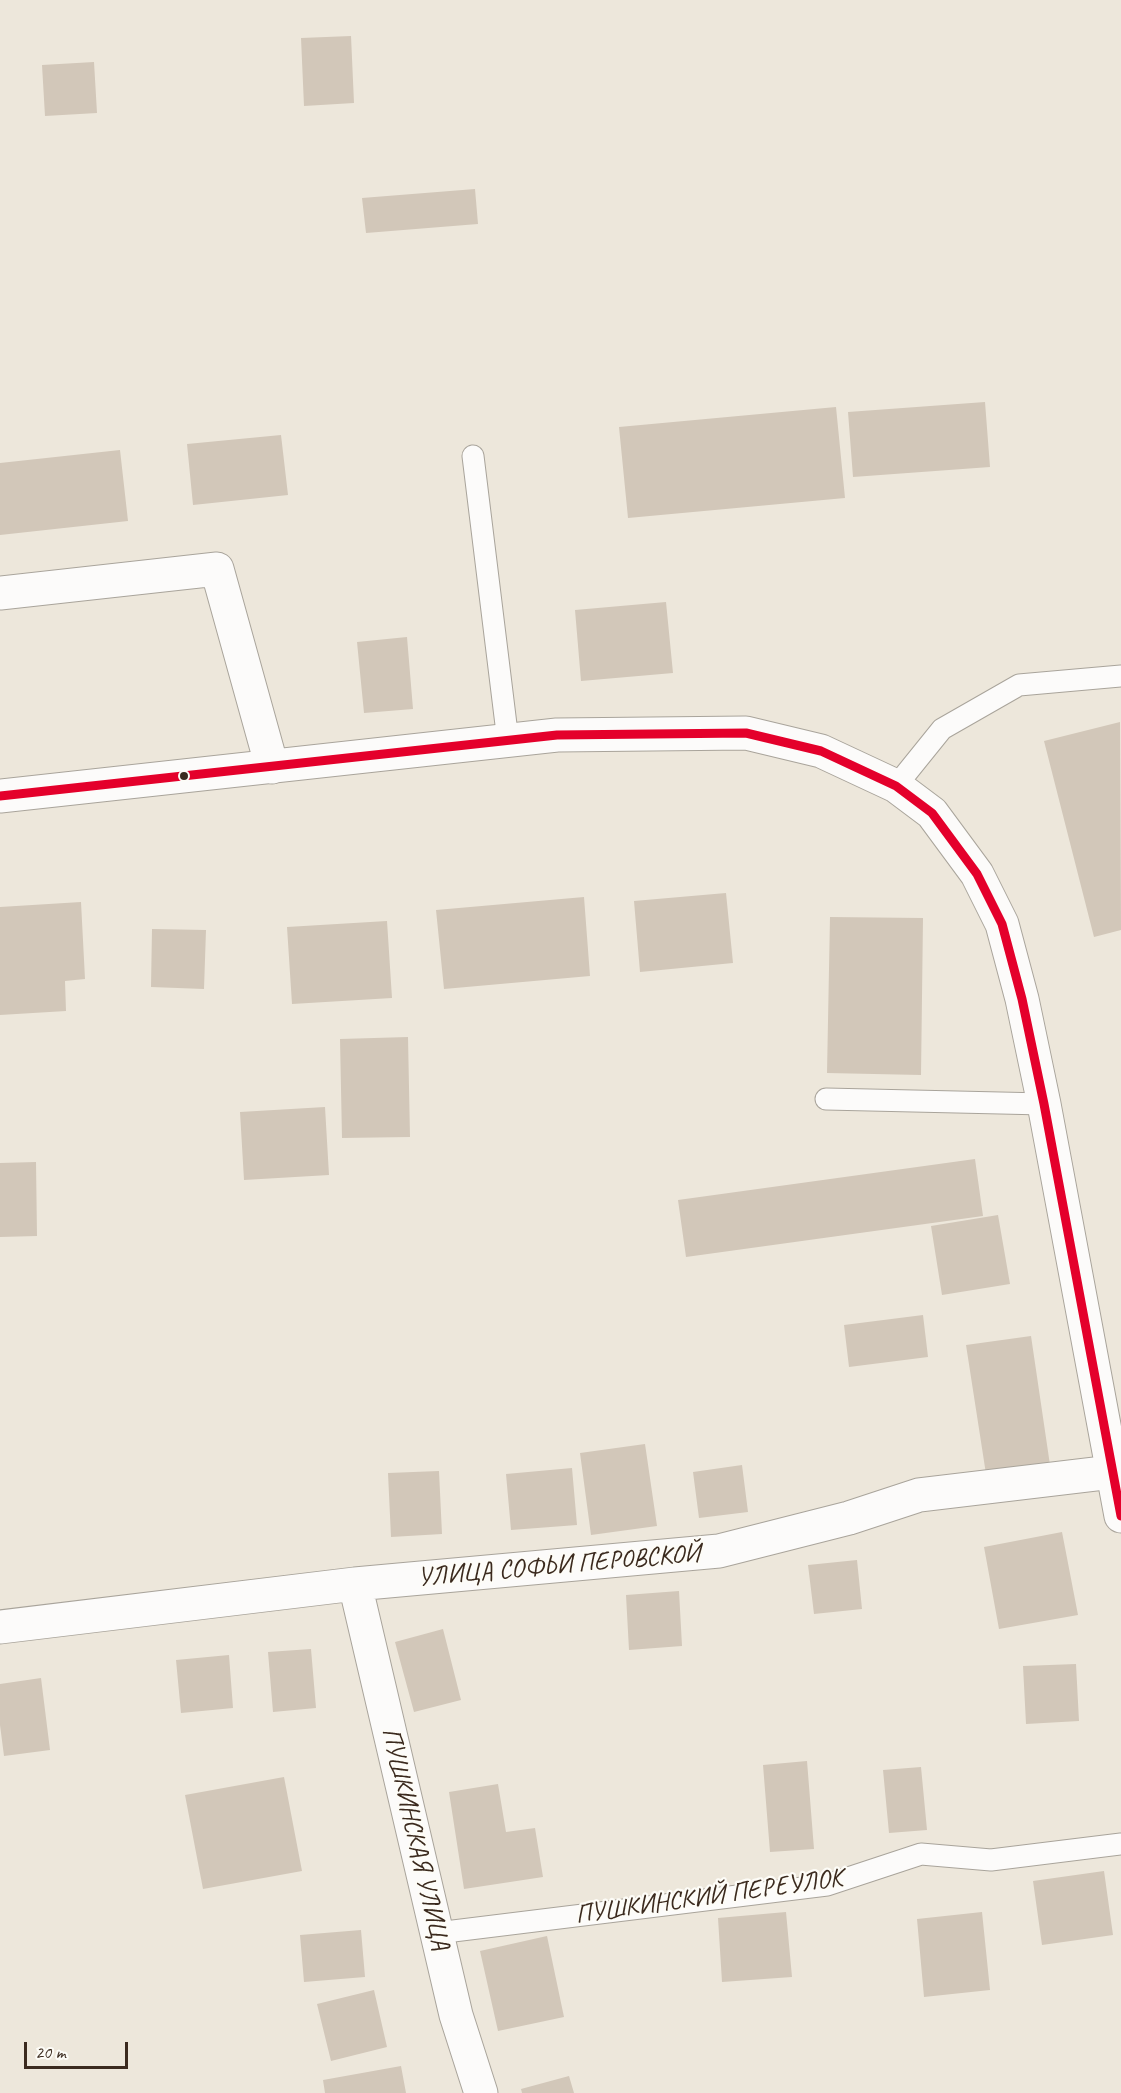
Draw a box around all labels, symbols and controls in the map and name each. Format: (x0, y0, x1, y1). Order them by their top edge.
unlabelled marker (178, 770, 190, 782)
street label: УЛИЦА СОФЬИ ПЕРОВСКОЙ (416, 1538, 702, 1594)
street label: ПУШКИНСКАЯ УЛИЦА (374, 1725, 456, 1953)
street label: ПУШКИНСКИЙ ПЕРЕУЛОК (573, 1863, 845, 1931)
scale bar (27, 2030, 130, 2068)
text: 20 m (35, 2041, 66, 2063)

